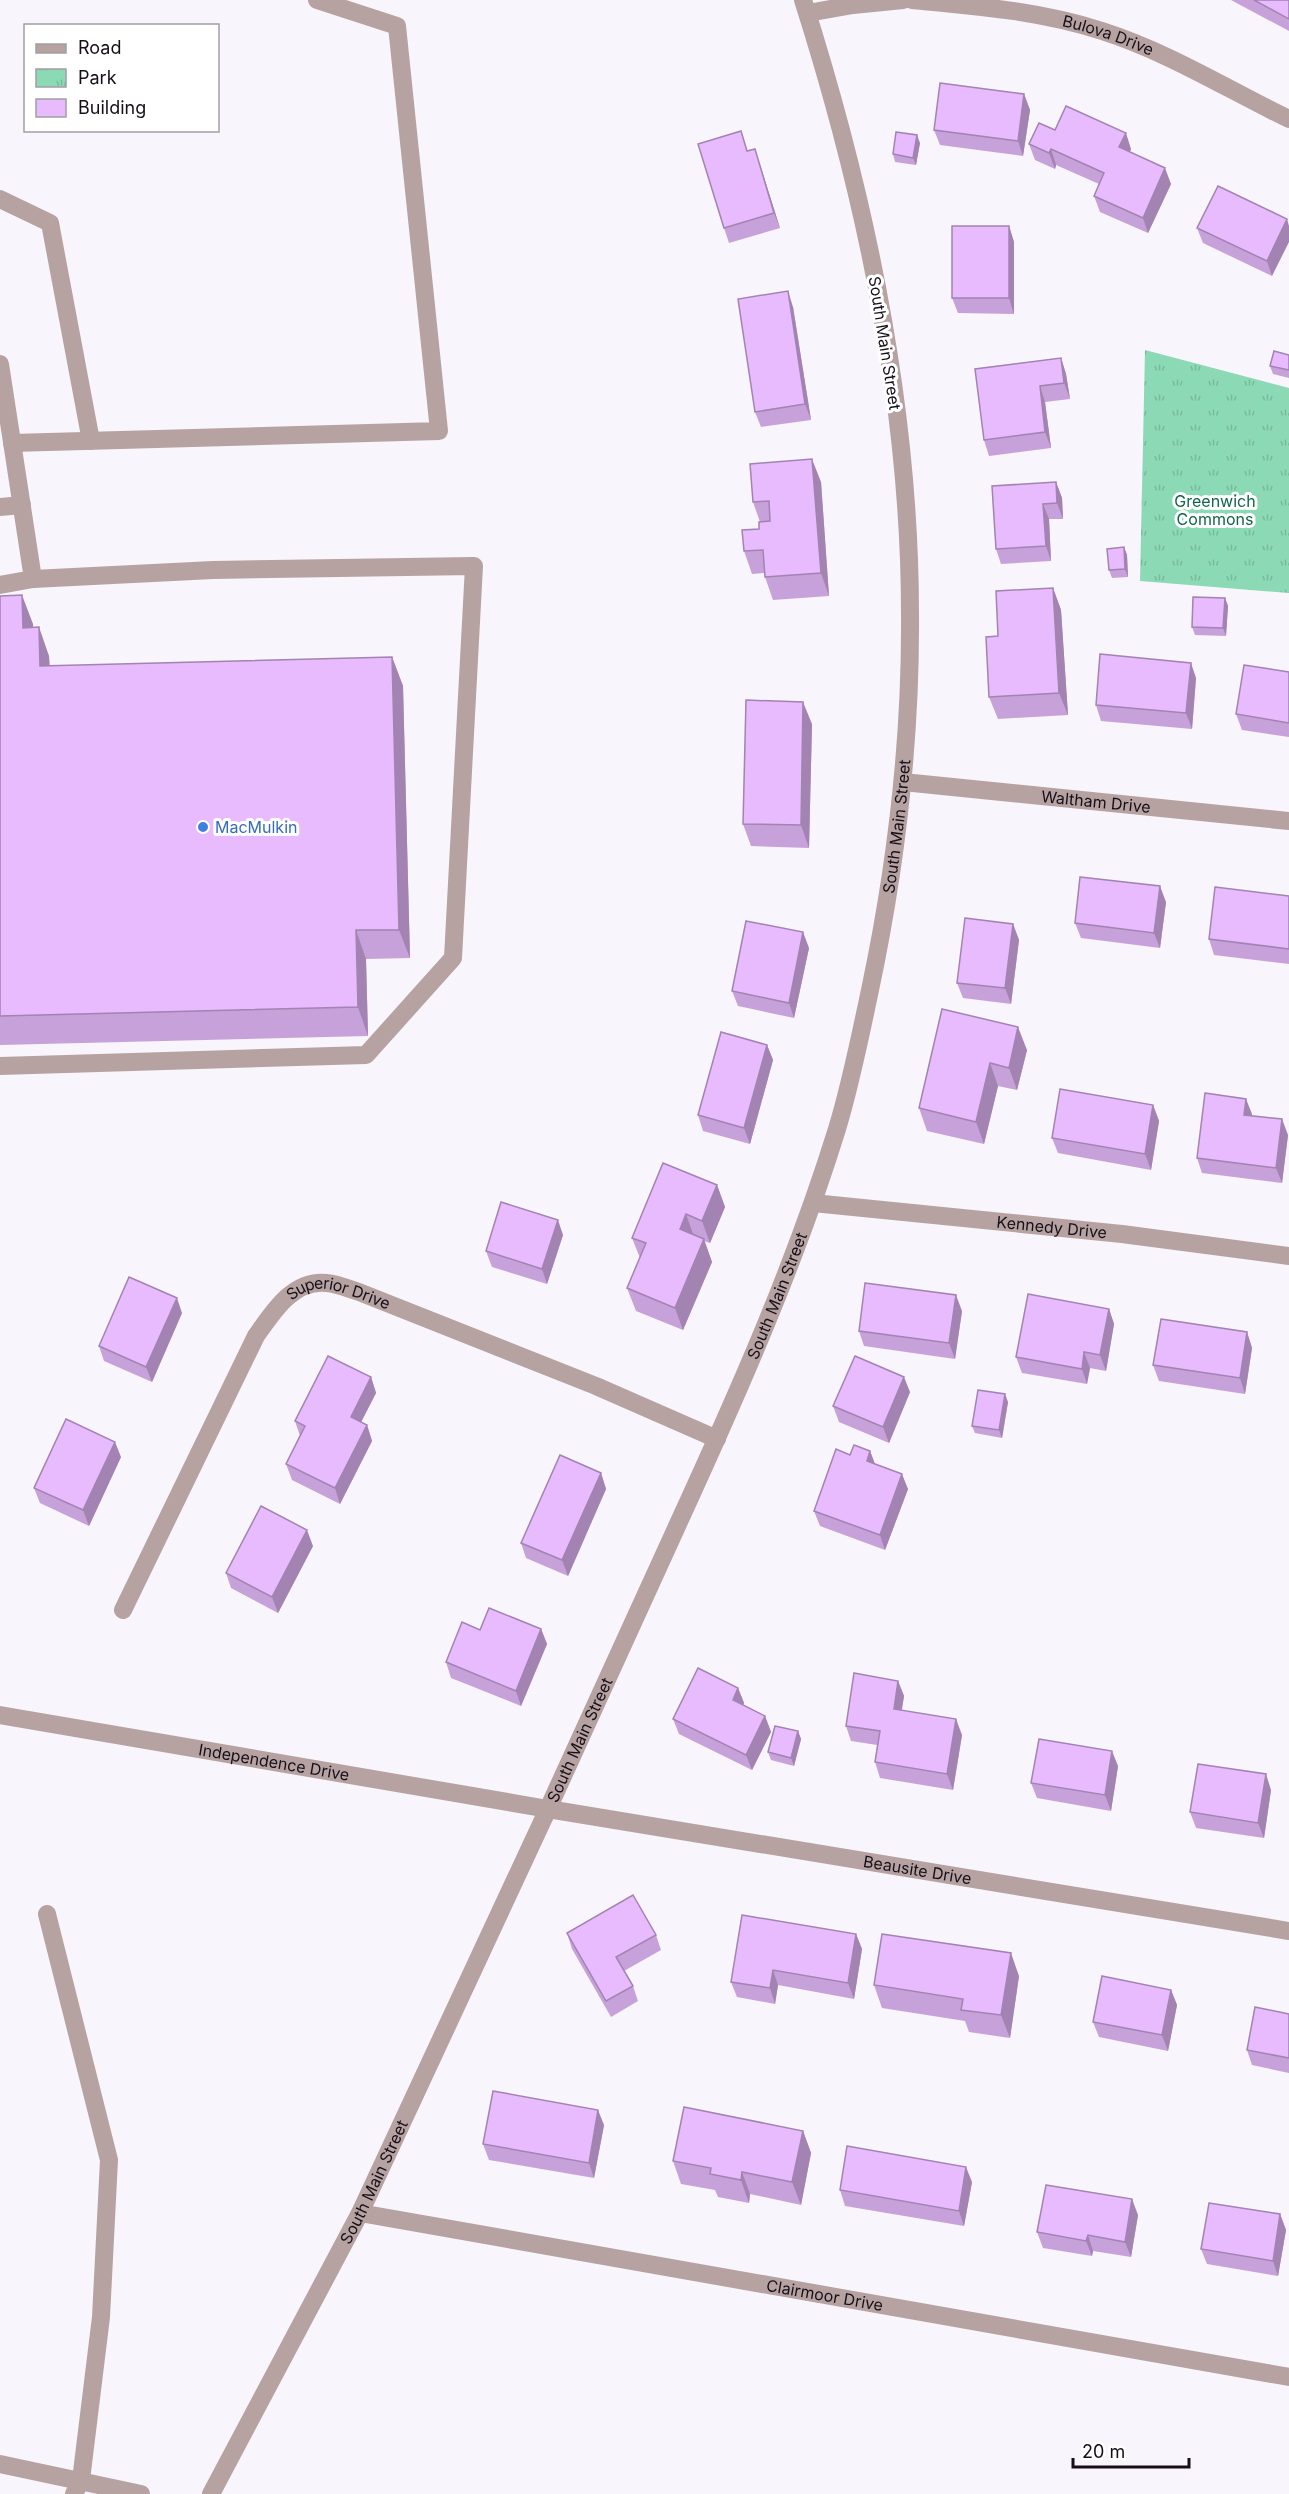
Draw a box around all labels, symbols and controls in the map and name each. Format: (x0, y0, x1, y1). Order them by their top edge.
street label: Bulova Drive (1061, 10, 1157, 60)
legend (24, 24, 219, 132)
text: Road (78, 37, 121, 58)
text: Park (78, 67, 117, 88)
text: Building (78, 97, 146, 118)
street label: South Main Street (865, 275, 905, 411)
park label: Greenwich Commons (1174, 491, 1256, 529)
street label: South Main Street (878, 759, 914, 895)
street label: Waltham Drive (1040, 786, 1152, 817)
place label: MacMulkin (215, 817, 297, 837)
marker: MacMulkin (196, 820, 210, 834)
street label: Kennedy Drive (996, 1211, 1108, 1242)
street label: South Main Street (742, 1230, 811, 1362)
street label: Superior Drive (282, 1272, 393, 1313)
street label: South Main Street (542, 1674, 617, 1805)
street label: Independence Drive (197, 1739, 351, 1785)
street label: Beausite Drive (862, 1851, 973, 1889)
street label: South Main Street (335, 2117, 412, 2247)
street label: Clairmoor Drive (765, 2275, 885, 2315)
scale bar (1073, 2431, 1188, 2469)
text: 20 m (1082, 2441, 1125, 2462)

